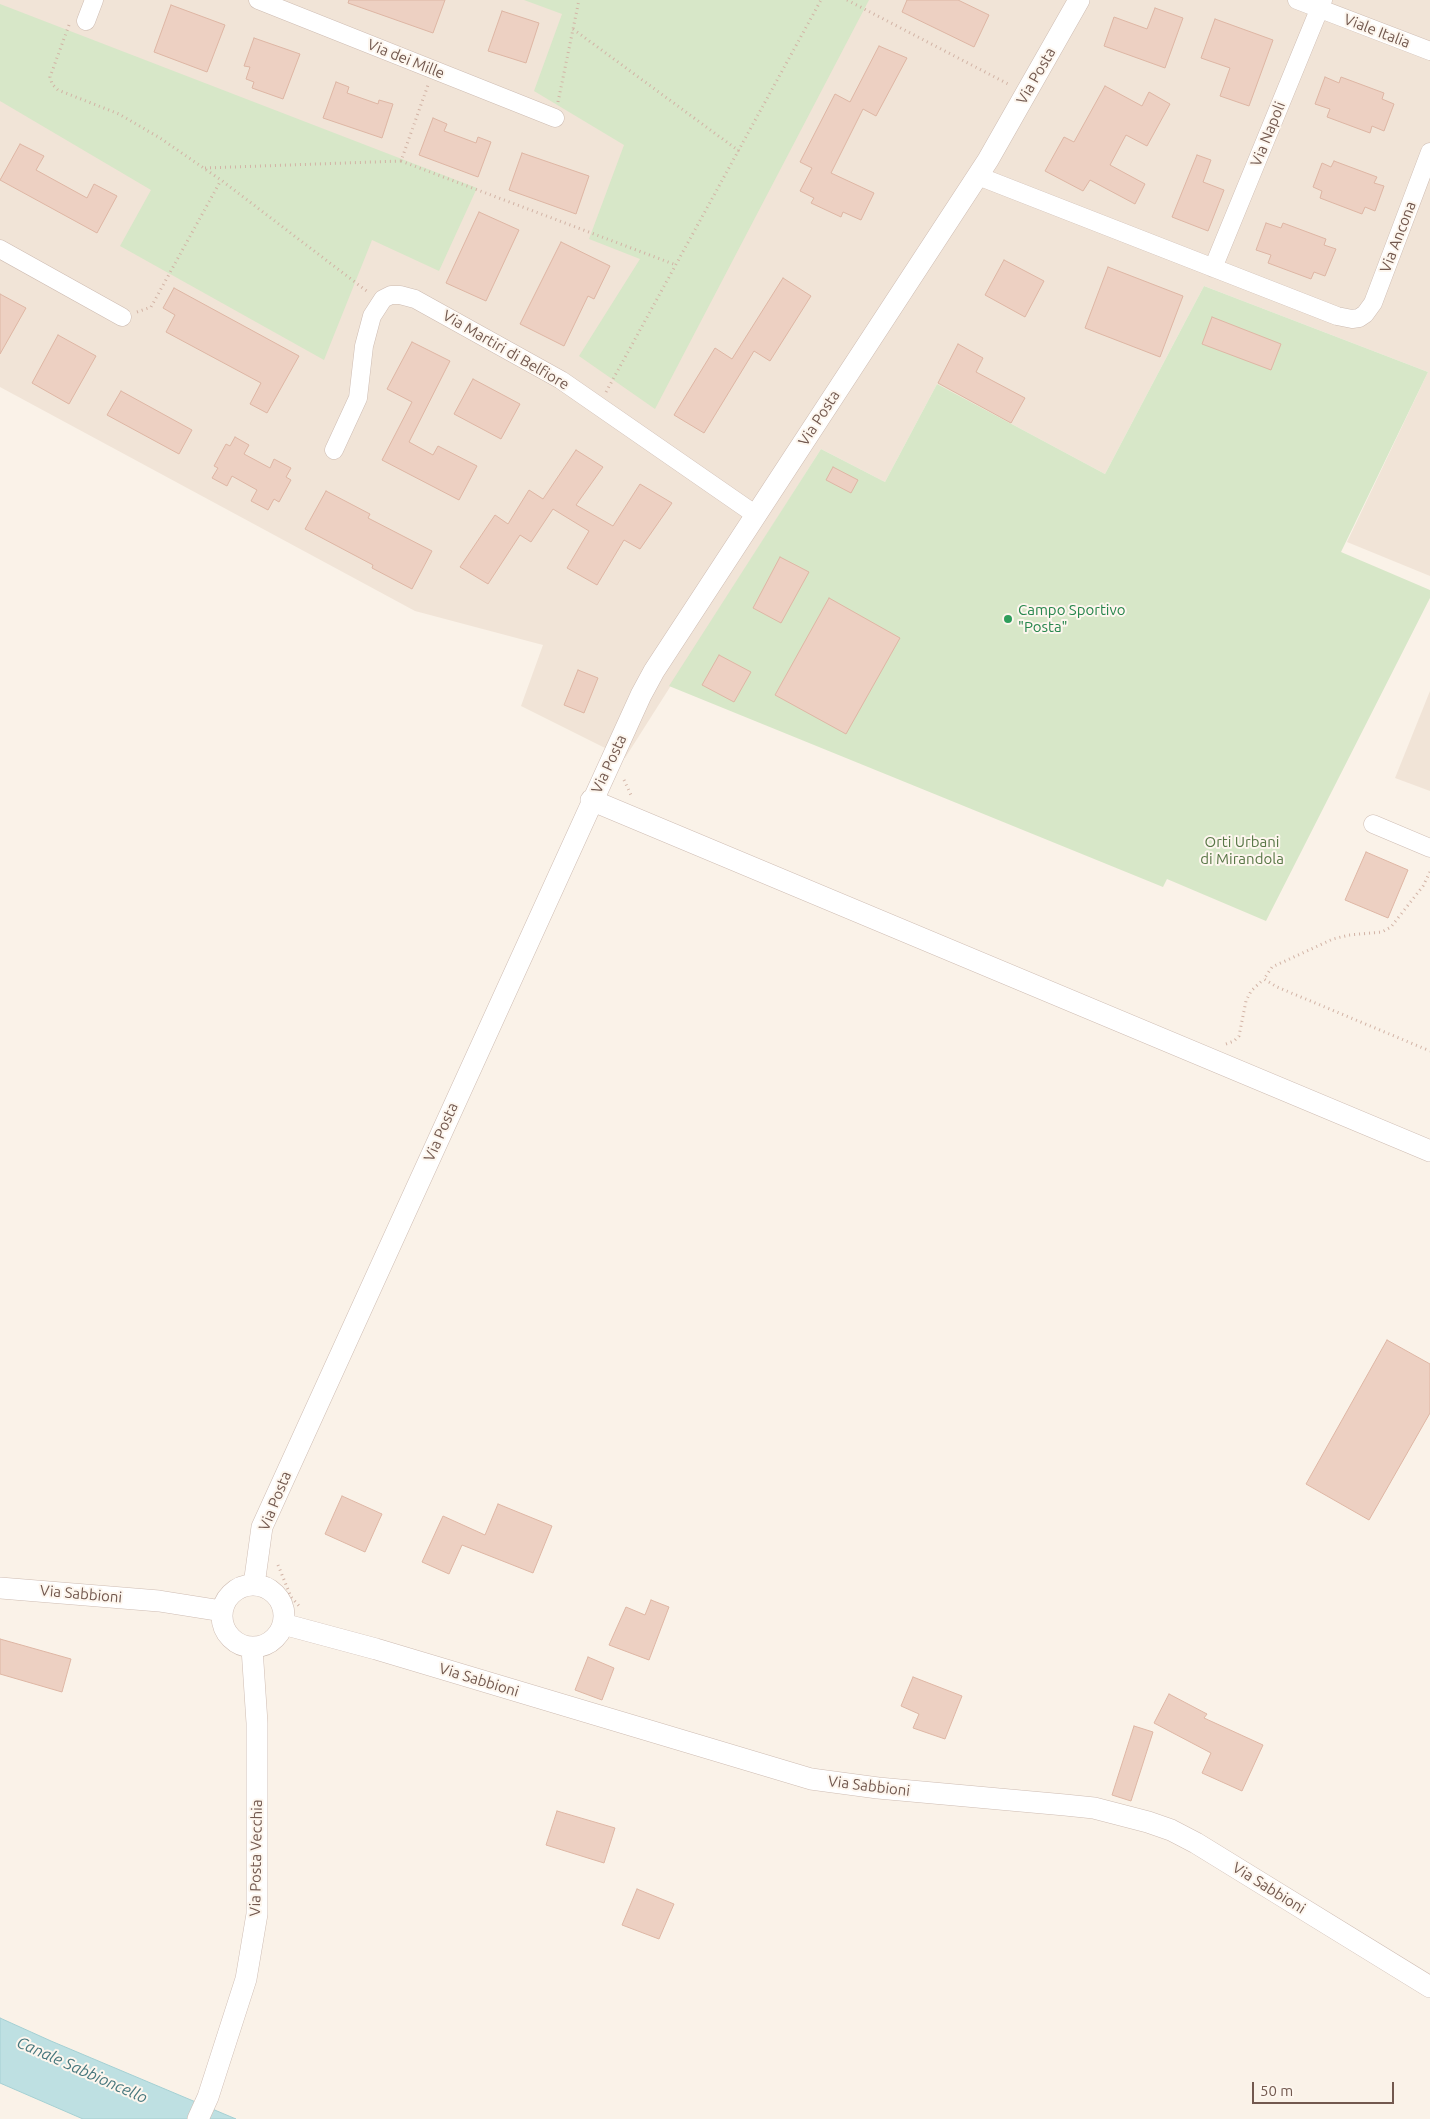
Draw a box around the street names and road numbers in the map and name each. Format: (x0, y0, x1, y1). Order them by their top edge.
street label: Viale Italia (1341, 10, 1413, 52)
street label: Via dei Mille (365, 35, 447, 83)
street label: Via Posta (1013, 44, 1059, 108)
street label: Via Napoli (1247, 99, 1289, 169)
street label: Via Ancona (1376, 199, 1420, 275)
street label: Via Martiri di Belfiore (439, 306, 573, 394)
street label: Via Posta (794, 387, 844, 449)
street label: Via Posta (588, 732, 630, 796)
street label: Via Posta (420, 1100, 462, 1164)
street label: Via Posta (255, 1469, 295, 1533)
street label: Via Sabbioni (39, 1581, 123, 1607)
street label: Via Sabbioni (437, 1659, 521, 1701)
street label: Via Sabbioni (827, 1772, 911, 1800)
street label: Via Posta Vecchia (246, 1799, 266, 1917)
street label: Via Sabbioni (1229, 1858, 1309, 1918)

